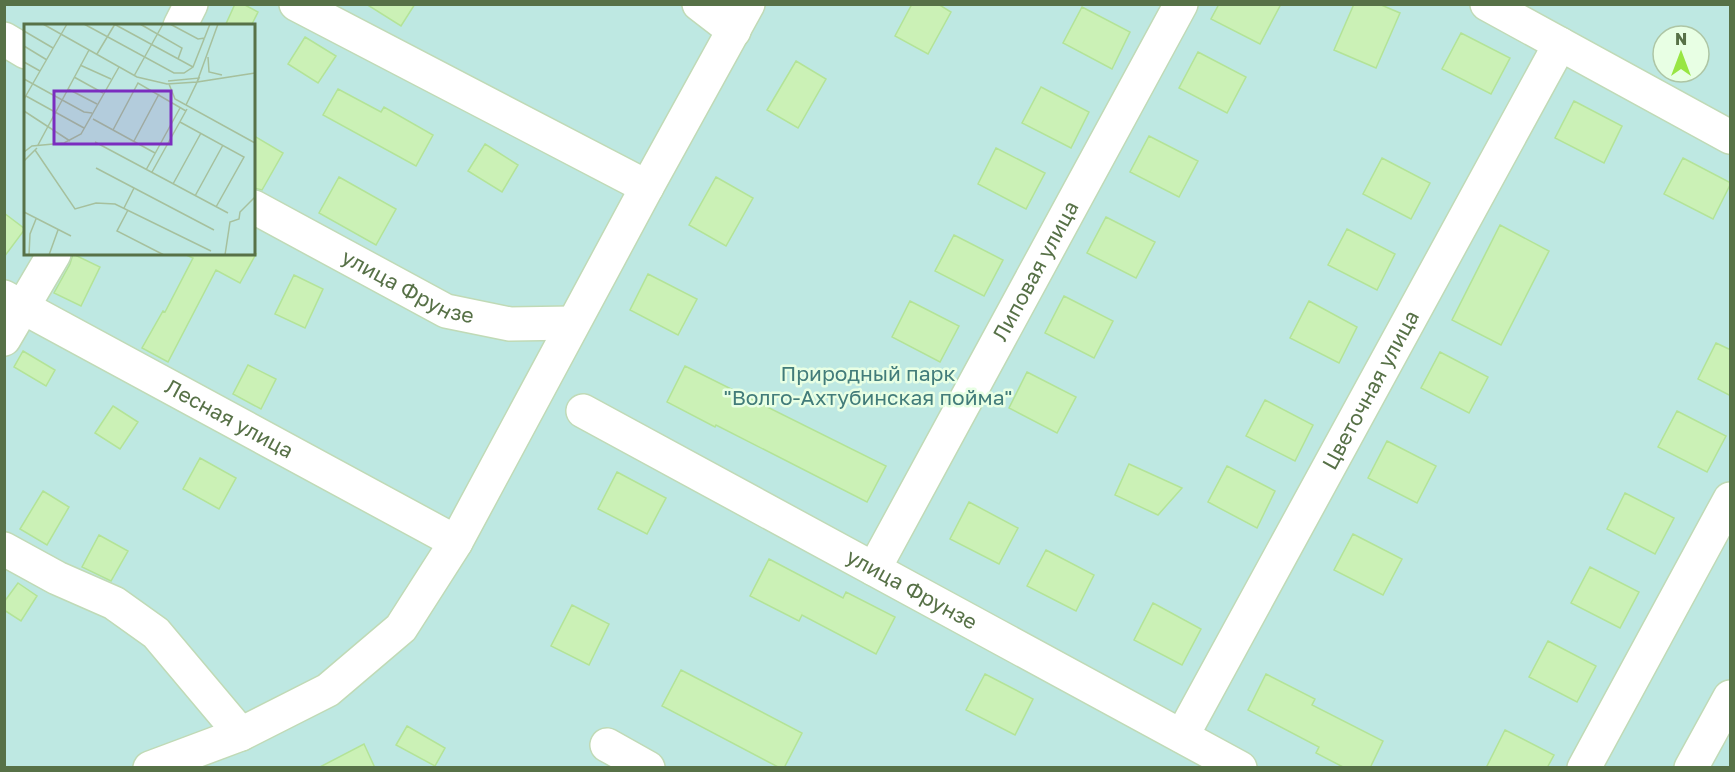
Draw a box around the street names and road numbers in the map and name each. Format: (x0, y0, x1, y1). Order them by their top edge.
street label: Липовая улица (986, 196, 1084, 345)
street label: улица Фрунзе (337, 243, 476, 328)
street label: Цветочная улица (1316, 306, 1424, 474)
street label: Лесная улица (161, 373, 298, 463)
street label: улица Фрунзе (842, 543, 982, 635)

